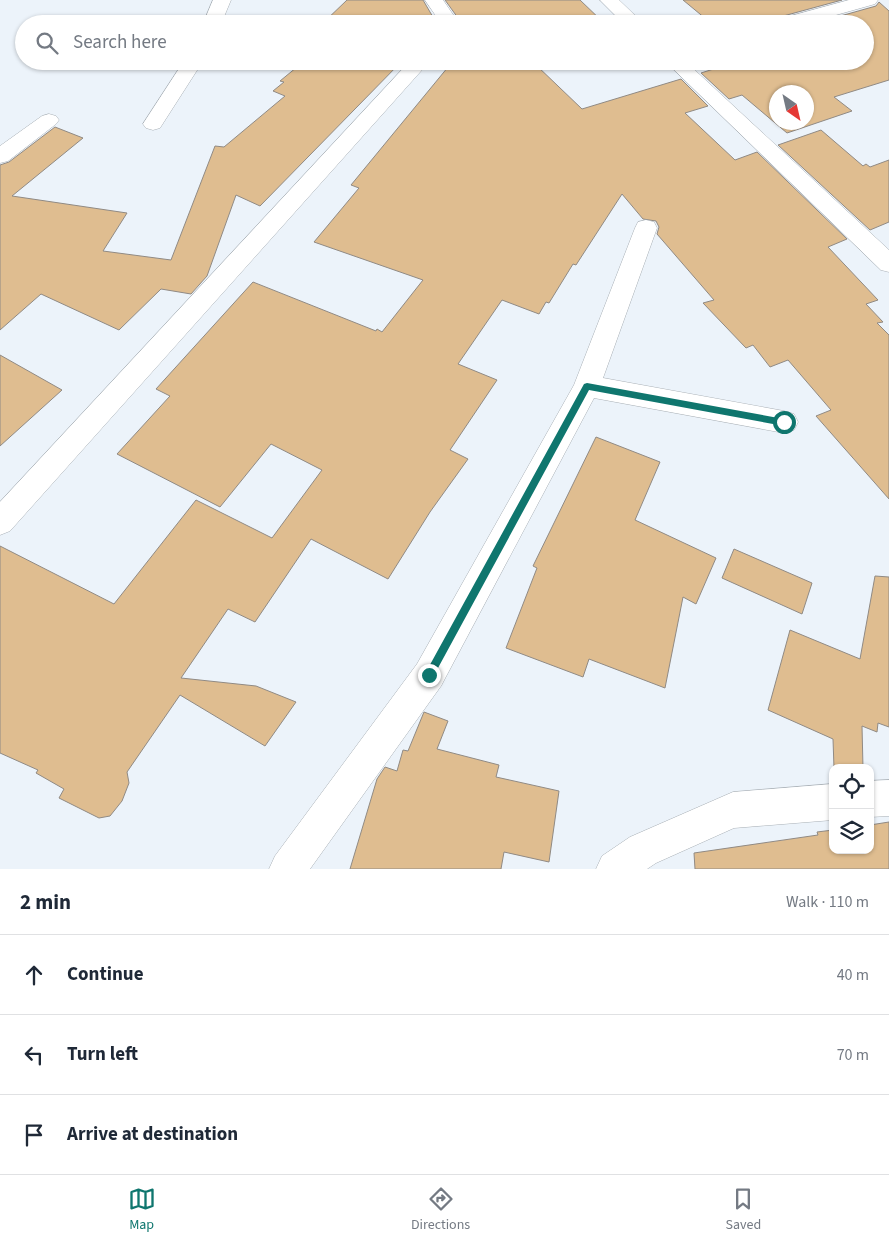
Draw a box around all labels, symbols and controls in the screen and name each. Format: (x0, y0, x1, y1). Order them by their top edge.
search box (15, 15, 874, 70)
icon: search (33, 29, 61, 57)
text: Search here (73, 29, 167, 56)
north arrow (769, 85, 814, 130)
route start (773, 411, 796, 434)
route end (418, 664, 441, 687)
map controls (829, 764, 874, 854)
button: locate (829, 764, 874, 809)
button: layers (829, 809, 874, 854)
text: 2 min (20, 887, 71, 917)
text: Walk · 110 m (786, 891, 869, 913)
icon: ahead (20, 961, 48, 989)
text: Continue (67, 961, 144, 988)
text: 40 m (837, 964, 869, 986)
icon: left (20, 1041, 48, 1069)
text: Turn left (67, 1041, 138, 1068)
text: 70 m (837, 1044, 869, 1066)
icon: arrive (20, 1121, 48, 1149)
text: Arrive at destination (67, 1121, 238, 1148)
tab: Map (128, 1185, 156, 1235)
tab: Directions (411, 1185, 470, 1235)
tab: Saved (726, 1185, 761, 1235)

